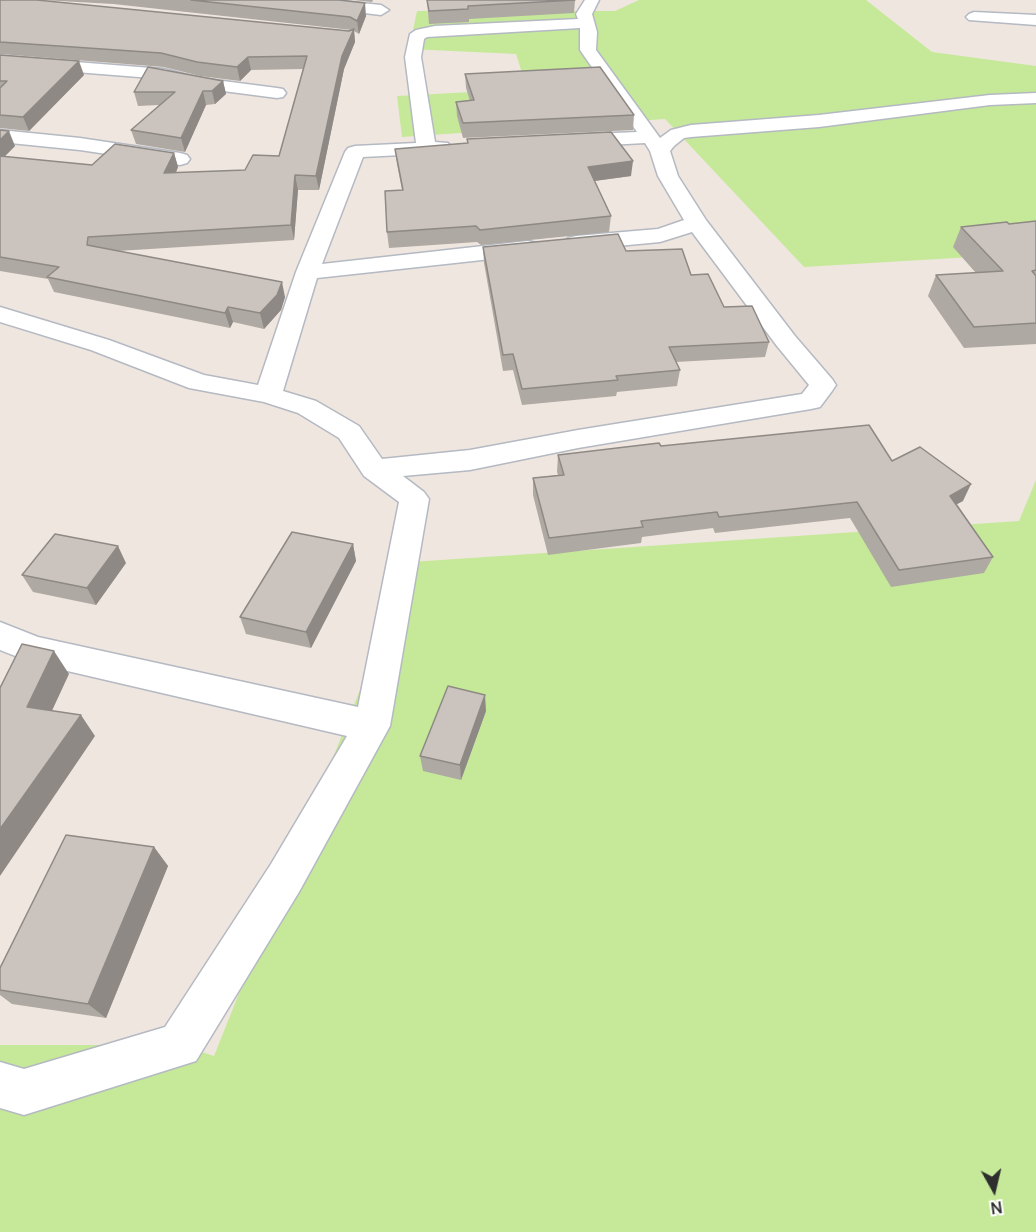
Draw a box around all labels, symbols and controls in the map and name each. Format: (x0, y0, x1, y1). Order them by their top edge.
north arrow (964, 1160, 1024, 1220)
text: N (989, 1196, 1004, 1220)

